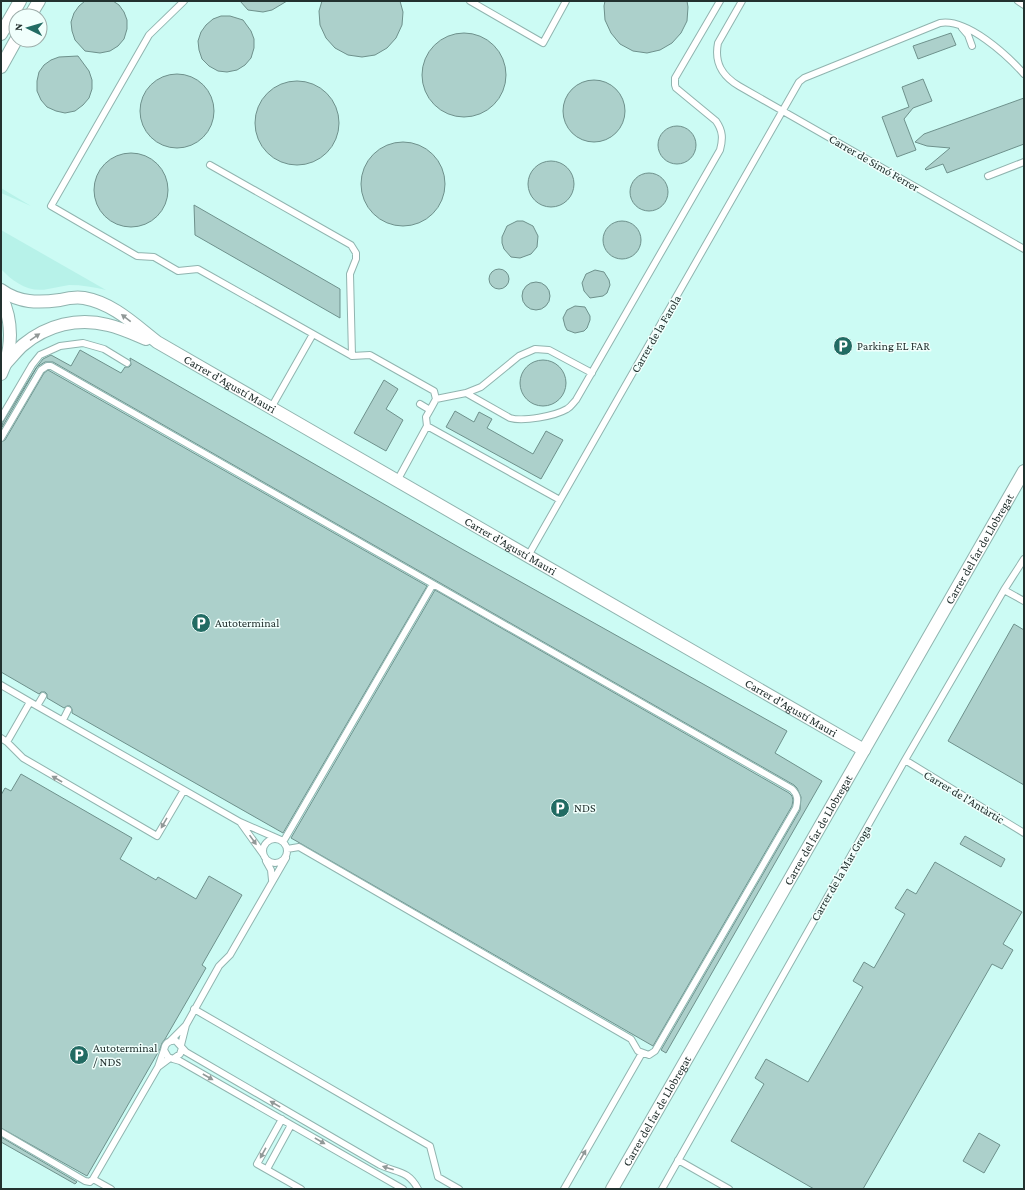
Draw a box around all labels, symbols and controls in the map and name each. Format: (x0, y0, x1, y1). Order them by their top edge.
north arrow (8, 8, 48, 48)
text: N (12, 22, 24, 31)
street label: Carrer de Simó Ferrer (826, 131, 922, 195)
street label: Carrer de la Farola (628, 292, 684, 375)
one-way arrow (121, 314, 132, 322)
one-way arrow (29, 333, 41, 340)
parking icon: Parking EL FAR (832, 335, 854, 357)
place label: Parking EL FAR (857, 339, 930, 353)
street label: Carrer d'Agustí Mauri (181, 352, 278, 416)
street label: Carrer del far de Llobregat (942, 490, 1017, 607)
street label: Carrer d'Agustí Mauri (462, 514, 559, 578)
parking icon: Autoterminal (190, 612, 212, 634)
place label: Autoterminal (215, 616, 279, 630)
street label: Carrer d'Agustí Mauri (743, 676, 840, 740)
street label: Carrer de l'Antàrtic (921, 767, 1007, 827)
street label: Carrer del far de Llobregat (781, 771, 856, 888)
one-way arrow (51, 775, 63, 782)
parking icon: NDS (549, 797, 571, 819)
place label: NDS (574, 801, 596, 815)
one-way arrow (161, 817, 168, 829)
street label: Carrer de la Mar Groga (808, 822, 874, 923)
one-way arrow (249, 835, 257, 845)
place label: Autoterminal / NDS (93, 1041, 157, 1069)
parking icon: Autoterminal / NDS (68, 1044, 90, 1066)
street label: Carrer del far de Llobregat (620, 1052, 694, 1169)
one-way arrow (202, 1073, 213, 1080)
one-way arrow (269, 1100, 281, 1107)
one-way arrow (314, 1138, 326, 1145)
one-way arrow (259, 1147, 266, 1159)
one-way arrow (580, 1149, 587, 1161)
one-way arrow (381, 1164, 393, 1170)

